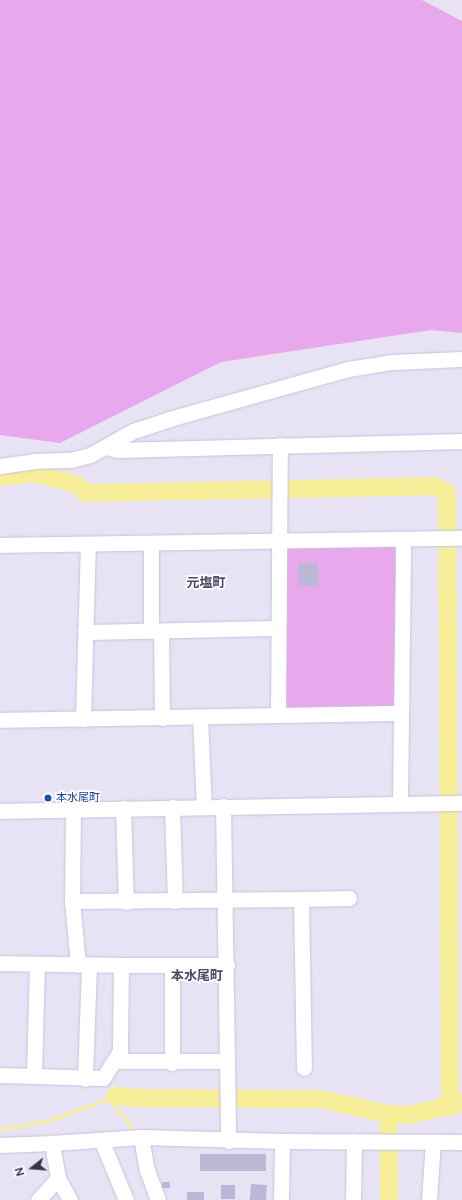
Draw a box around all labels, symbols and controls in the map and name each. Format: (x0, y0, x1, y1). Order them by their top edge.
district label: 元塩町 (187, 575, 225, 591)
place label: 本水尾町 (56, 791, 100, 805)
marker: 本水尾町 (43, 793, 53, 803)
district label: 本水尾町 (171, 968, 223, 984)
north arrow (12, 1148, 52, 1188)
text: N (13, 1166, 28, 1178)

